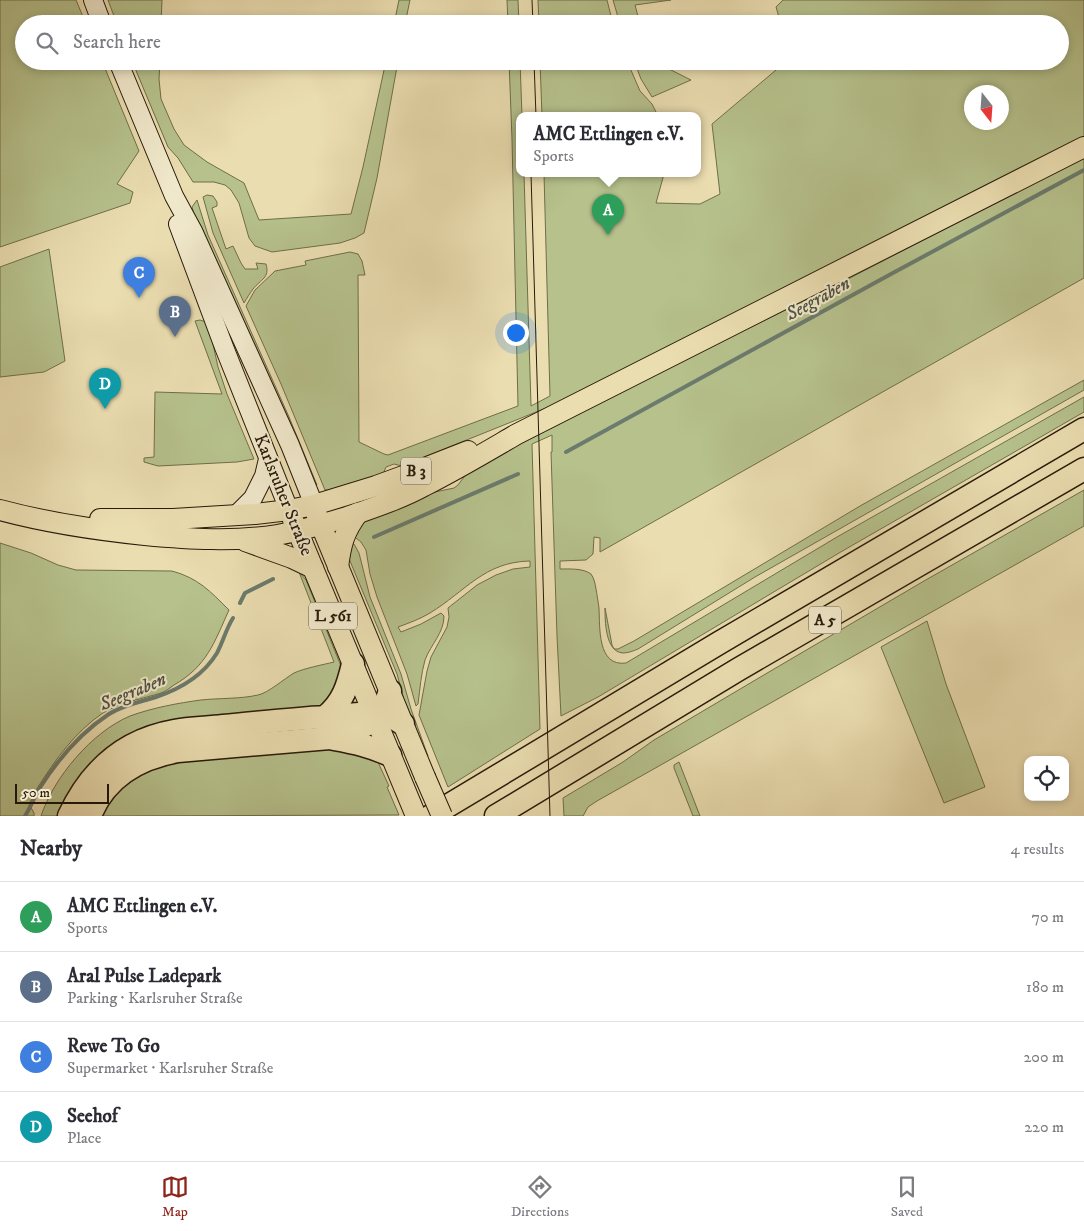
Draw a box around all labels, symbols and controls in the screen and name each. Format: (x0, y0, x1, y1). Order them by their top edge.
search box (15, 15, 1069, 70)
icon: search (33, 29, 61, 57)
text: Search here (73, 31, 161, 54)
north arrow (964, 85, 1009, 130)
popup (516, 112, 701, 177)
text: AMC Ettlingen e.V. (533, 123, 684, 146)
text: Sports (533, 146, 574, 166)
pin: A (592, 194, 624, 235)
pin: C (123, 257, 155, 298)
water label: Seegraben (781, 272, 855, 327)
pin: B (159, 296, 191, 337)
your location (503, 320, 529, 346)
pin: D (89, 368, 121, 409)
street label: Karlsruher Straße (249, 431, 317, 559)
road number: B 3 (401, 458, 431, 484)
road number: L 561 (309, 602, 357, 630)
road number: A 5 (809, 606, 841, 634)
water label: Seegraben (95, 668, 170, 717)
map controls (1024, 756, 1069, 801)
button: locate (1024, 756, 1069, 801)
scale bar (15, 781, 109, 804)
text: 50 m (22, 784, 50, 802)
text: Nearby (20, 836, 82, 862)
text: 4 results (1011, 839, 1064, 859)
text: AMC Ettlingen e.V. (67, 895, 217, 918)
text: A (31, 907, 41, 927)
text: 70 m (1032, 907, 1064, 927)
text: Sports (67, 918, 108, 938)
text: Aral Pulse Ladepark (67, 965, 221, 988)
text: B (31, 977, 41, 997)
text: 180 m (1026, 977, 1064, 997)
text: Parking · Karlsruher Straße (67, 988, 243, 1008)
text: Rewe To Go (67, 1035, 160, 1058)
text: C (31, 1047, 41, 1067)
text: 200 m (1023, 1047, 1064, 1067)
text: Supermarket · Karlsruher Straße (67, 1058, 273, 1078)
text: Seehof (67, 1105, 118, 1128)
text: D (30, 1117, 42, 1137)
text: 220 m (1024, 1117, 1064, 1137)
text: Place (67, 1128, 101, 1148)
tab: Map (161, 1173, 189, 1221)
tab: Directions (511, 1173, 569, 1221)
tab: Saved (891, 1173, 923, 1221)

